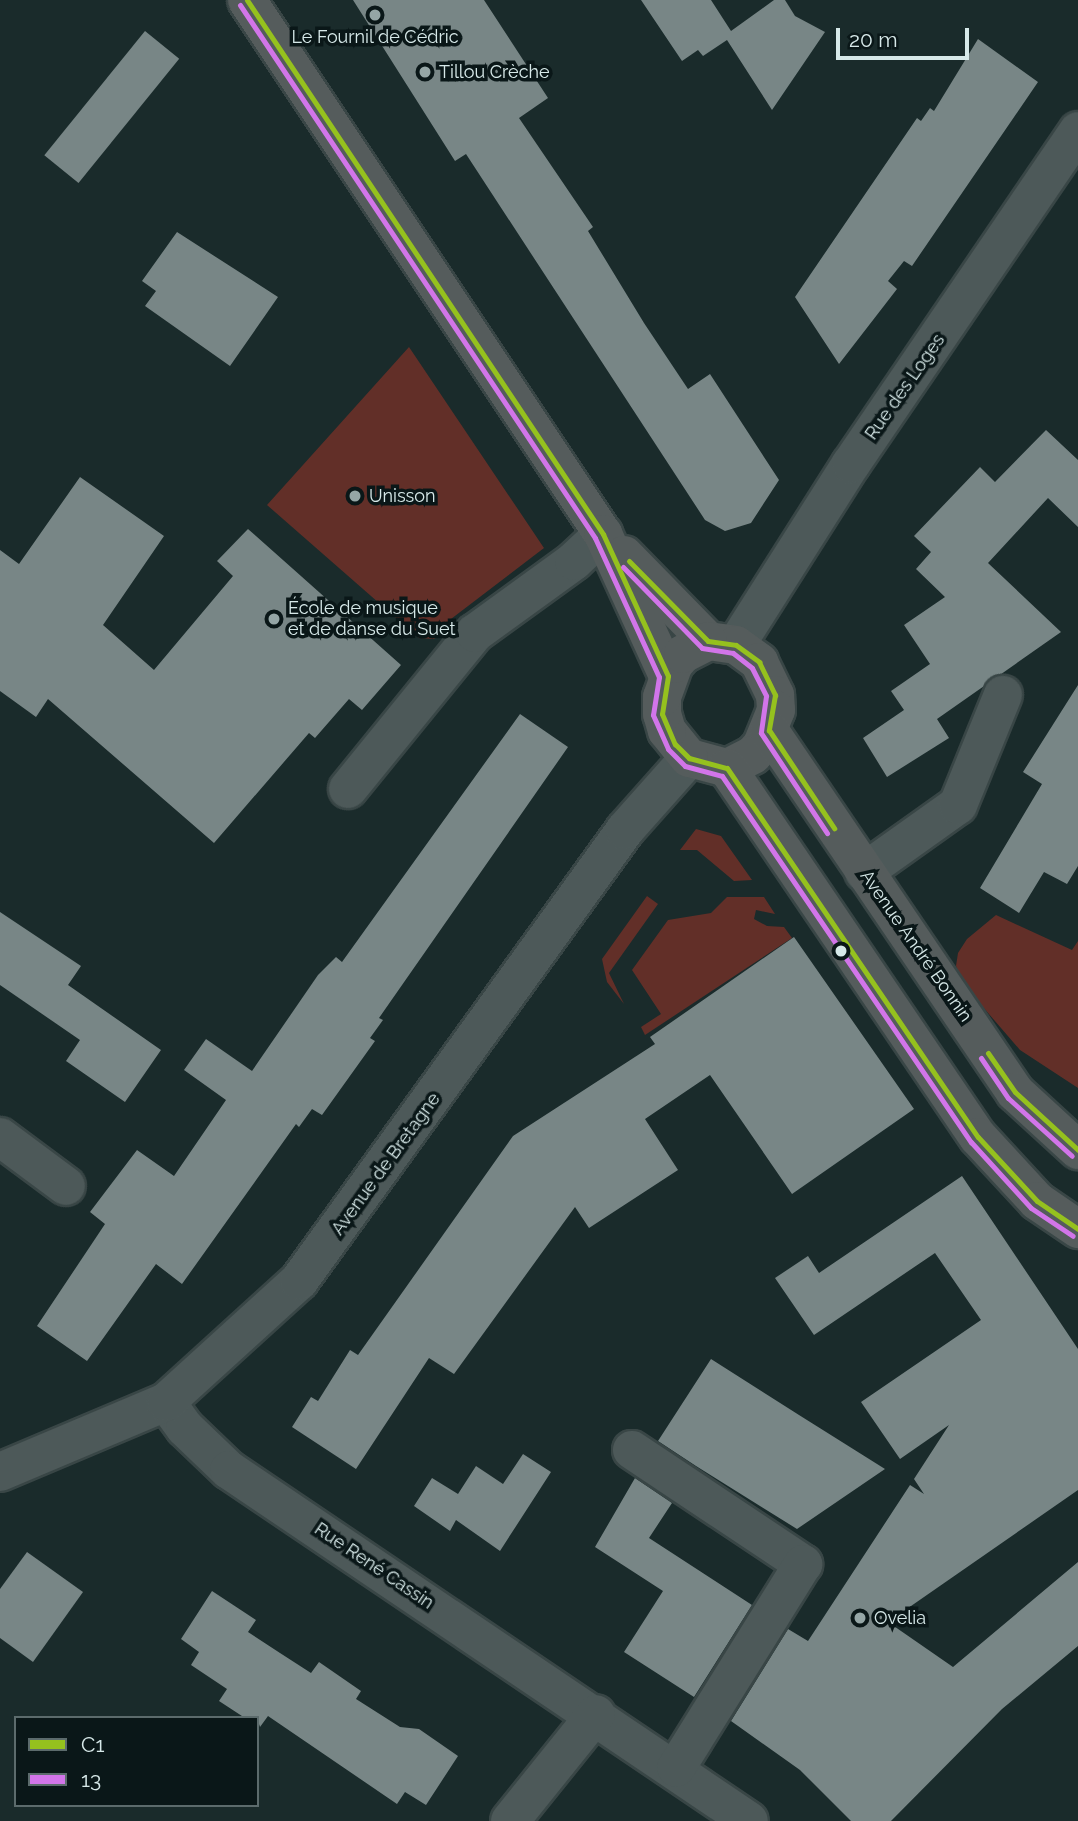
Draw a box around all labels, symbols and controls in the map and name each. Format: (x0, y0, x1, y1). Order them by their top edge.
marker: Le Fournil de Cédric (367, 7, 383, 23)
scale bar (840, 14, 973, 58)
place label: Le Fournil de Cédric (291, 26, 459, 48)
text: 20 m (849, 27, 897, 52)
place label: Tillou Crèche (439, 61, 550, 83)
marker: Tillou Crèche (417, 64, 433, 80)
street label: Rue des Loges (861, 330, 949, 444)
place label: Unisson (369, 485, 435, 507)
marker: Unisson (347, 488, 363, 504)
place label: École de musique et de danse du Suet (288, 598, 455, 640)
marker: École de musique et de danse du Suet (266, 611, 282, 627)
street label: Avenue André Bonnin (855, 866, 977, 1026)
unlabelled marker (834, 944, 848, 958)
street label: Avenue de Bretagne (327, 1089, 445, 1239)
street label: Rue René Cassin (310, 1518, 438, 1614)
place label: Ovelia (874, 1607, 926, 1629)
marker: Ovelia (852, 1610, 868, 1626)
legend (14, 1716, 259, 1807)
text: C1 (81, 1732, 104, 1757)
text: 13 (81, 1767, 101, 1792)

